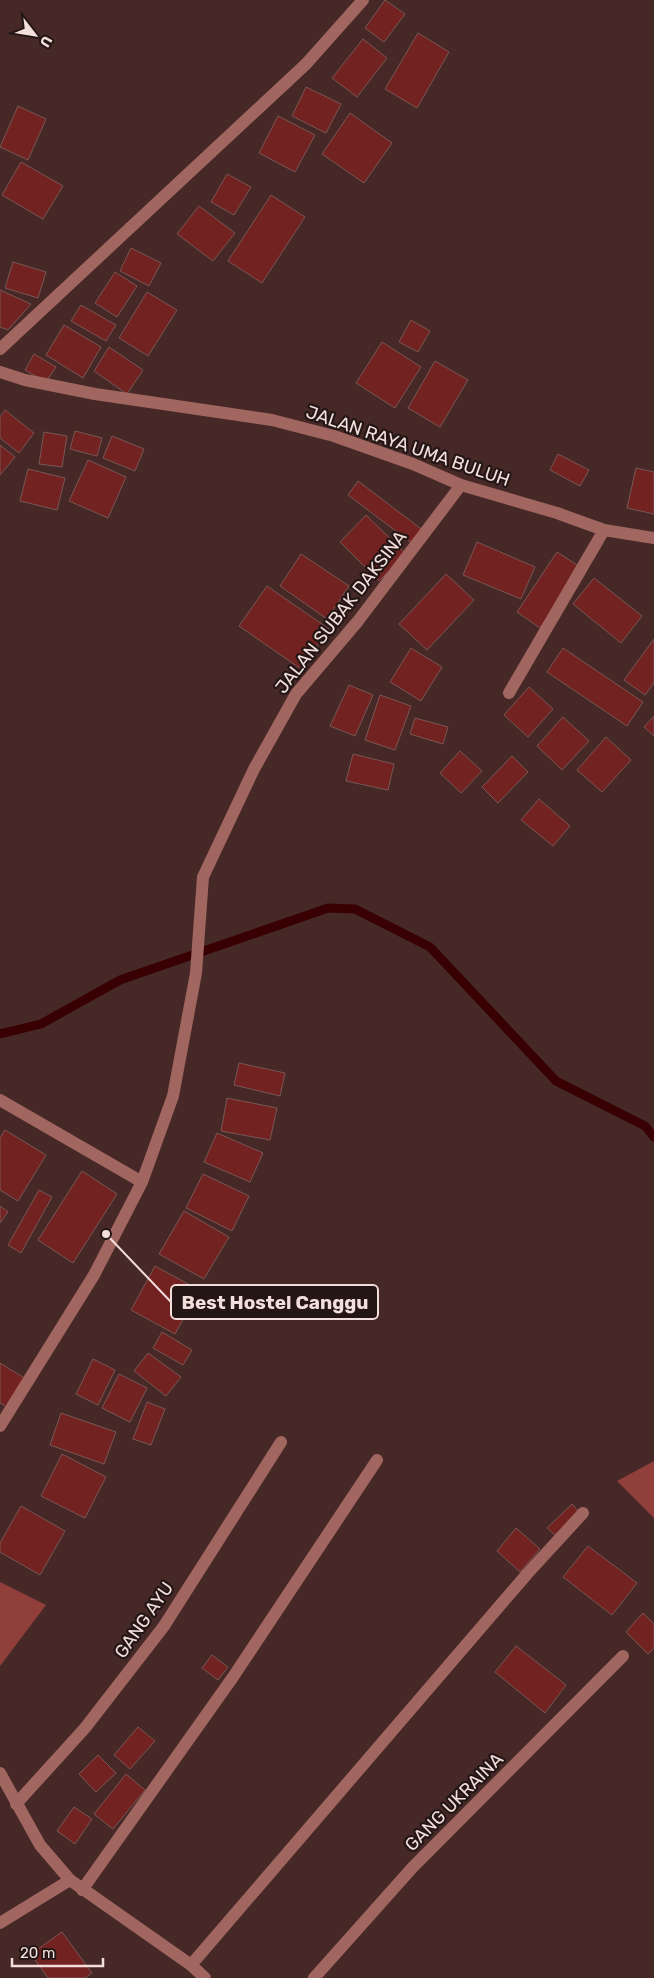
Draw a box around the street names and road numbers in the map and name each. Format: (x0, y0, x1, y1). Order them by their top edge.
street label: JALAN RAYA UMA BULUH (303, 401, 513, 491)
street label: JALAN SUBAK DAKSINA (271, 526, 411, 698)
street label: GANG AYU (110, 1578, 178, 1662)
street label: GANG UKRAINA (400, 1748, 508, 1856)

